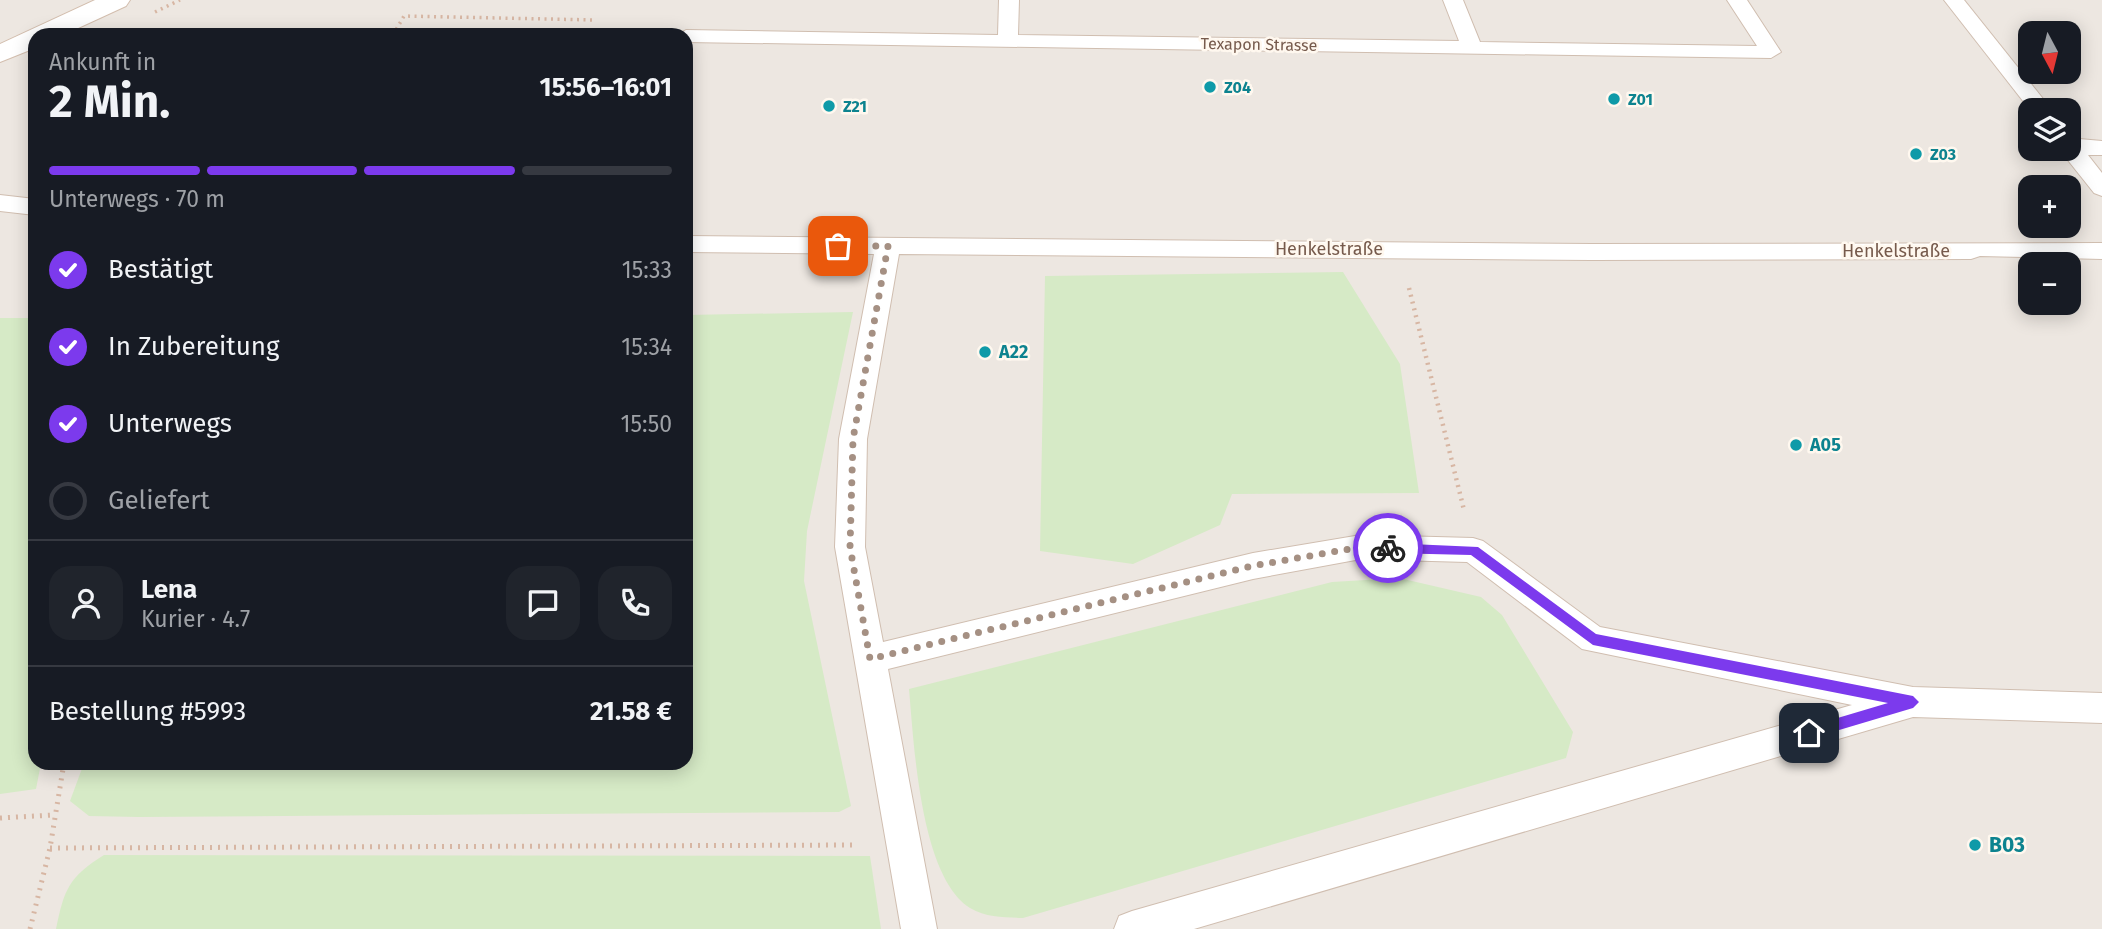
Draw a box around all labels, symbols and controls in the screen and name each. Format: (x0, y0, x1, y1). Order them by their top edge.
north arrow (2018, 21, 2081, 84)
map controls (2018, 21, 2081, 315)
street label: Texapon Strasse (1200, 34, 1318, 55)
text: Ankunft in (49, 48, 156, 76)
text: 15:56–16:01 (540, 72, 672, 103)
text: 2 Min. (49, 74, 170, 129)
place label: Z04 (1224, 78, 1251, 97)
marker: Z04 (1202, 79, 1218, 95)
place label: Z01 (1628, 90, 1653, 109)
marker: Z01 (1606, 91, 1622, 107)
place label: Z21 (843, 97, 867, 116)
marker: Z21 (821, 98, 837, 114)
button: layers (2018, 98, 2081, 161)
place label: Z03 (1930, 145, 1956, 164)
marker: Z03 (1908, 146, 1924, 162)
button: + (2018, 175, 2081, 238)
text: Unterwegs · 70 m (49, 185, 225, 213)
pin (808, 216, 868, 276)
icon: bag (819, 227, 857, 265)
street label: Henkelstraße (1275, 238, 1383, 260)
street label: Henkelstraße (1842, 240, 1950, 262)
icon: check (49, 251, 87, 289)
button: − (2018, 252, 2081, 315)
text: Bestätigt (108, 254, 213, 285)
text: 15:33 (622, 256, 672, 284)
icon: check (49, 328, 87, 366)
text: In Zubereitung (108, 331, 280, 362)
text: 15:34 (621, 333, 672, 361)
place label: A22 (998, 341, 1028, 363)
marker: A22 (977, 344, 993, 360)
icon: check (49, 405, 87, 443)
text: Unterwegs (108, 408, 232, 439)
text: 15:50 (621, 410, 672, 438)
place label: A05 (1809, 434, 1841, 456)
marker: A05 (1788, 437, 1804, 453)
text: Geliefert (108, 485, 210, 516)
courier (1353, 513, 1423, 583)
icon: bike (1369, 529, 1407, 567)
button: person (49, 566, 123, 640)
button: chat (506, 566, 580, 640)
button: phone (598, 566, 672, 640)
text: Lena (141, 574, 197, 605)
text: Kurier · 4.7 (141, 605, 250, 633)
text: Bestellung #5993 (49, 696, 246, 727)
text: 21.58 € (590, 696, 672, 727)
pin (1779, 703, 1839, 763)
icon: home (1790, 714, 1828, 752)
place label: B03 (1989, 832, 2025, 858)
marker: B03 (1967, 837, 1983, 853)

